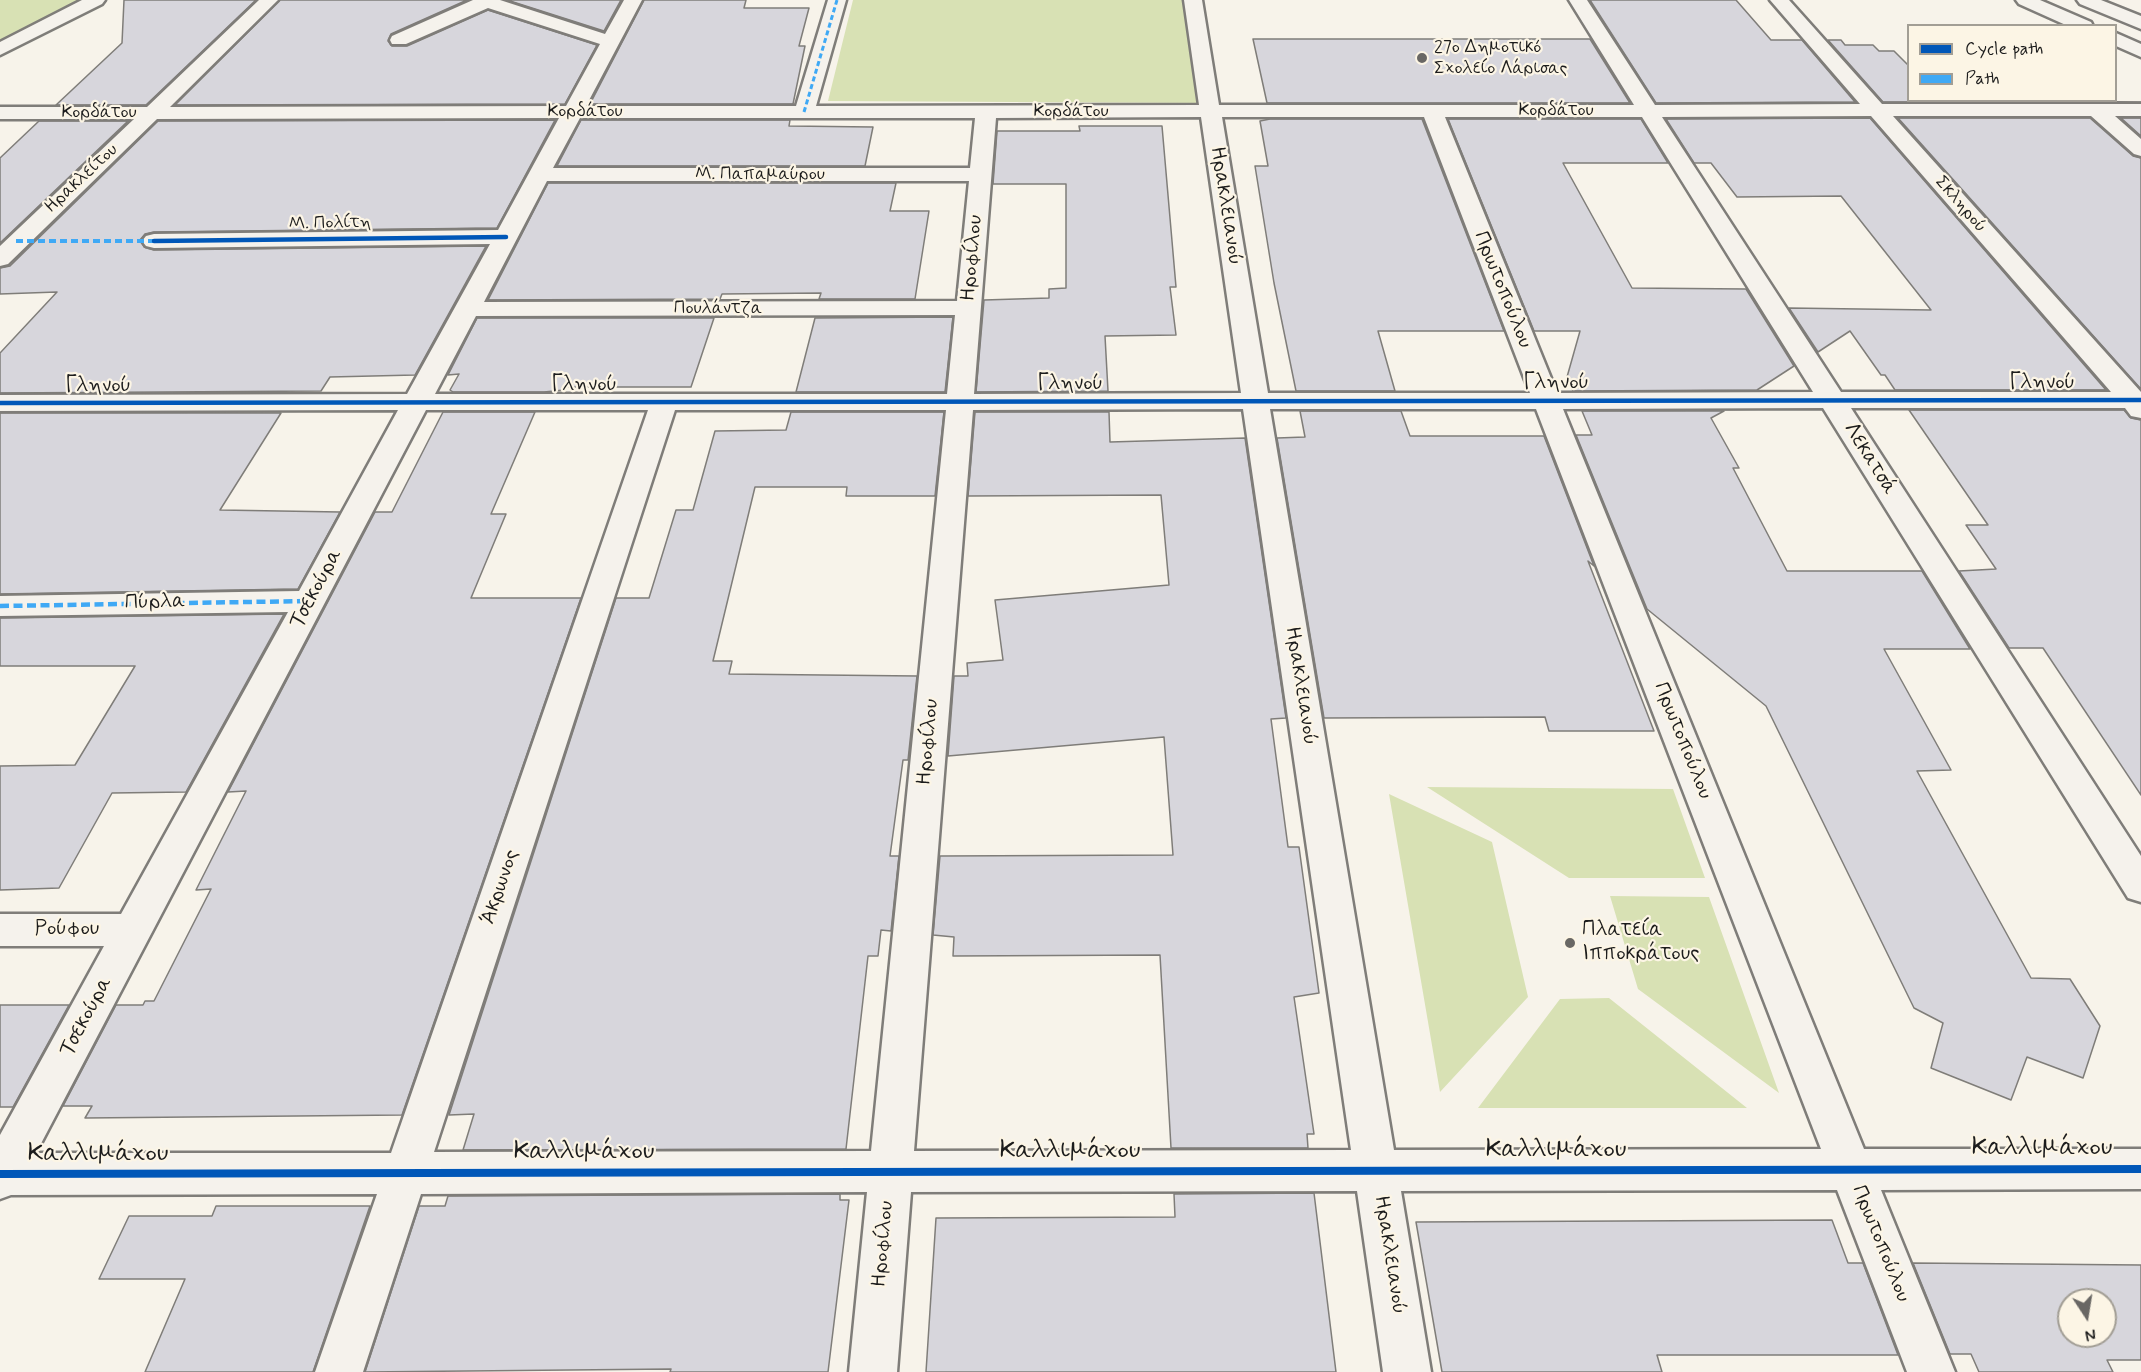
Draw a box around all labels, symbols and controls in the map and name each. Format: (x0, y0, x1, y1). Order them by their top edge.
legend (1907, 24, 2117, 102)
place label: 27ο Δημοτικό Σχολείο Λάρισας (1434, 37, 1567, 80)
text: Cycle path (1965, 37, 2043, 61)
marker: 27ο Δημοτικό Σχολείο Λάρισας (1415, 51, 1429, 65)
text: Path (1965, 67, 2000, 91)
street label: Κορδάτου (1518, 100, 1594, 122)
street label: Κορδάτου (547, 101, 623, 123)
street label: Κορδάτου (1033, 101, 1109, 123)
street label: Κορδάτου (61, 102, 137, 124)
street label: Ηρακλείτου (41, 140, 123, 218)
street label: Ηρακλειανού (1203, 145, 1247, 267)
street label: Μ. Παπαμαύρου (695, 164, 825, 186)
street label: Σκληρού (1930, 172, 1990, 238)
street label: Μ. Πολίτη (289, 212, 371, 236)
street label: Ηροφίλου (957, 214, 989, 302)
street label: Πρωτοπούλου (1467, 228, 1537, 352)
street label: Πουλάντζα (674, 298, 762, 320)
street label: Γληνού (1523, 371, 1589, 397)
street label: Γληνού (2009, 371, 2075, 397)
street label: Γληνού (1037, 372, 1103, 398)
street label: Γληνού (551, 373, 617, 399)
street label: Γληνού (65, 374, 131, 400)
street label: Λεκατσά (1837, 418, 1901, 500)
street label: Τσεκούρα (286, 545, 348, 633)
street label: Πύρλα (124, 590, 186, 616)
street label: Ηρακλειανού (1278, 625, 1322, 747)
street label: Πρωτοπούλου (1647, 679, 1717, 803)
street label: Ηροφίλου (913, 698, 945, 786)
street label: Άκρωνος (477, 846, 525, 928)
street label: Ρούφου (35, 917, 99, 943)
place label: Πλατεία Ιπποκράτους (1582, 918, 1699, 968)
marker: Πλατεία Ιπποκράτους (1563, 936, 1577, 950)
street label: Τσεκούρα (56, 973, 118, 1061)
street label: Καλλιμάχου (1971, 1133, 2113, 1165)
street label: Καλλιμάχου (1485, 1135, 1627, 1167)
street label: Καλλιμάχου (999, 1136, 1141, 1168)
street label: Καλλιμάχου (513, 1137, 655, 1169)
street label: Καλλιμάχου (27, 1139, 169, 1171)
street label: Πρωτοπούλου (1845, 1182, 1915, 1306)
street label: Ηρακλειανού (1367, 1194, 1411, 1316)
street label: Ηροφίλου (868, 1200, 900, 1288)
north arrow (2057, 1288, 2117, 1348)
text: N (2083, 1323, 2098, 1346)

